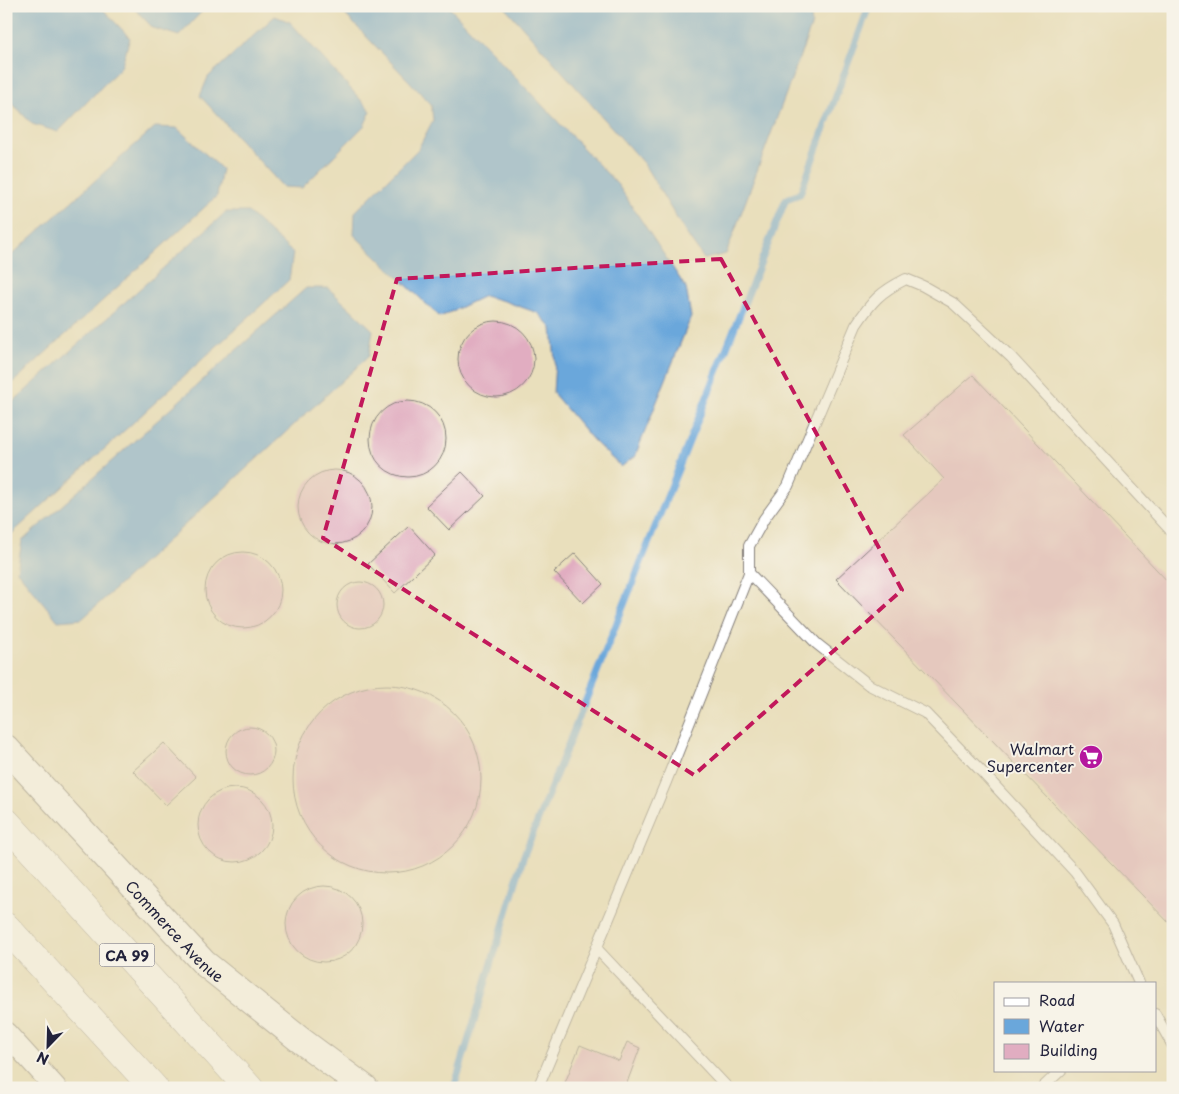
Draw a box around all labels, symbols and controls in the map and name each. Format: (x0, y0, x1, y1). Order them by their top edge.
place label: Walmart Supercenter (987, 737, 1074, 777)
supermarket icon: Walmart Supercenter (1078, 744, 1104, 770)
street label: Commerce Avenue (121, 874, 230, 987)
road number: CA 99 (100, 944, 154, 966)
legend (994, 982, 1156, 1072)
text: Road (1039, 988, 1075, 1011)
text: Water (1039, 1014, 1084, 1037)
north arrow (22, 1022, 72, 1072)
text: Building (1039, 1038, 1098, 1061)
text: N (34, 1047, 52, 1070)

